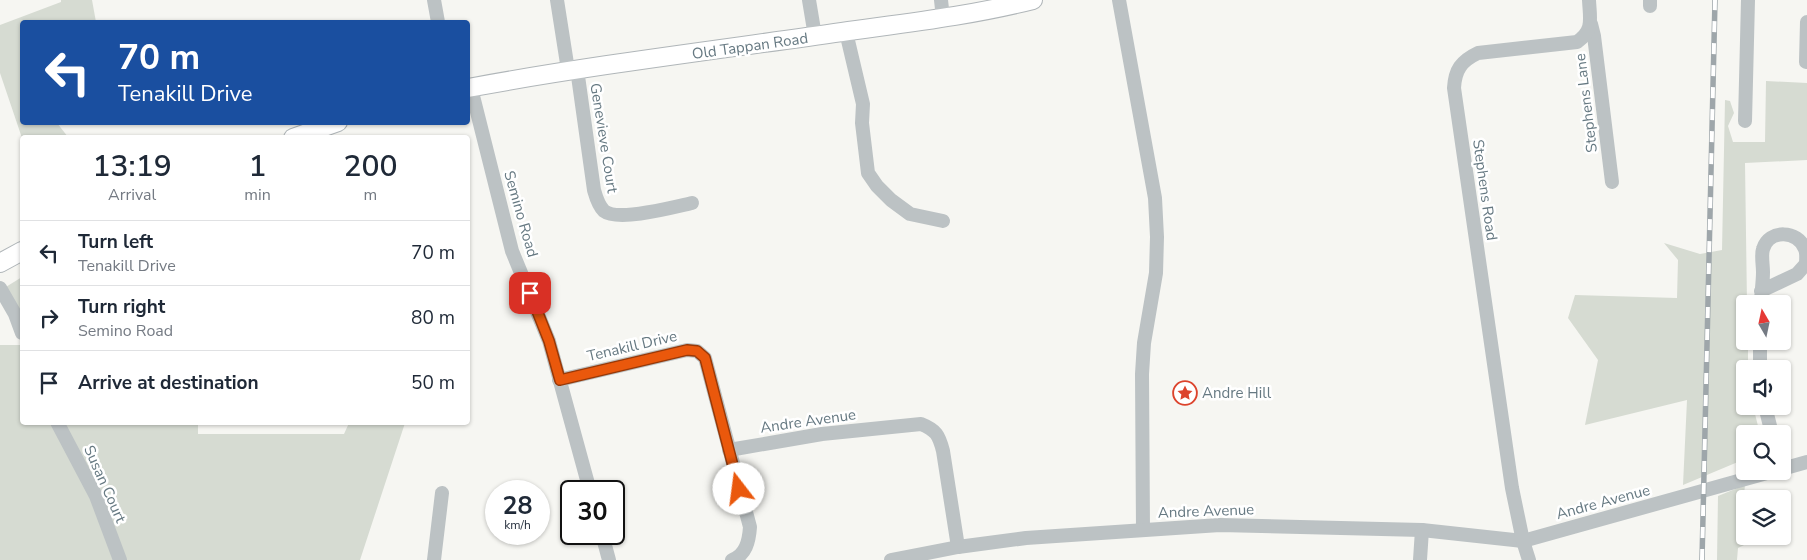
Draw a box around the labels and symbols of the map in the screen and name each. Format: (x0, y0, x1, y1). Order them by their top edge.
street label: Old Tappan Road (691, 28, 809, 64)
street label: Stephens Lane (1570, 52, 1602, 154)
street label: Genevieve Court (585, 82, 623, 195)
street label: Stephens Road (1468, 138, 1502, 242)
street label: Semino Road (499, 168, 543, 260)
pin (509, 272, 551, 314)
north arrow (1736, 295, 1791, 350)
street label: Tenakill Drive (585, 326, 679, 366)
place icon: Andre Hill (1172, 380, 1198, 406)
place label: Andre Hill (1202, 383, 1272, 403)
street label: Andre Avenue (759, 404, 857, 438)
street label: Susan Court (79, 442, 131, 526)
position arrow (712, 462, 764, 514)
speed limit sign: 30 (560, 480, 625, 545)
street label: Andre Avenue (1554, 480, 1652, 524)
street label: Andre Avenue (1158, 499, 1255, 523)

